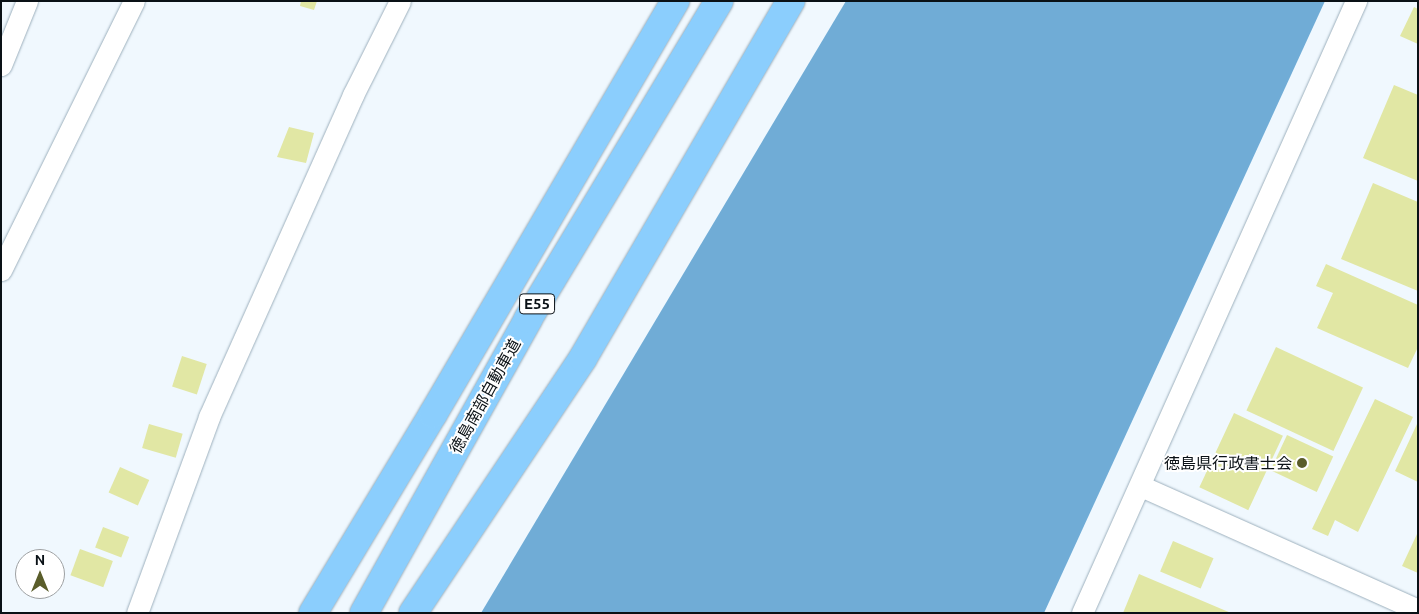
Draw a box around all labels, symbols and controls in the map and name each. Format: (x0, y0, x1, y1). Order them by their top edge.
road number: E55 (518, 292, 556, 316)
street label: 徳島南部自動車道 (446, 335, 524, 457)
place label: 徳島県行政書士会 (1164, 453, 1292, 473)
marker: 徳島県行政書士会 (1296, 457, 1308, 469)
north arrow (15, 549, 65, 599)
text: N (35, 552, 45, 568)

